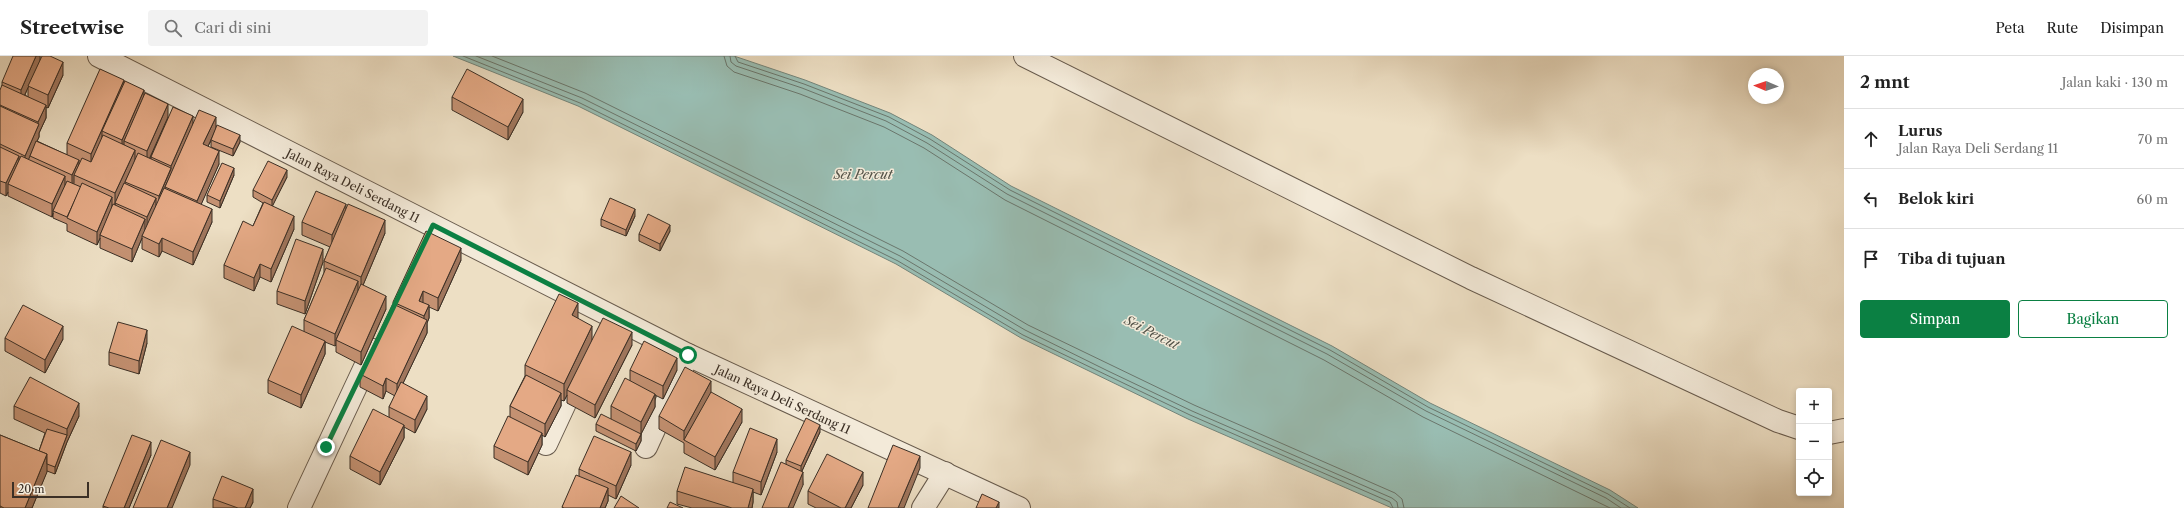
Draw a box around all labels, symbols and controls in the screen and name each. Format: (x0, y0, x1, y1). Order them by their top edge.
search box (148, 10, 428, 46)
text: Streetwise (20, 16, 124, 39)
icon: search (162, 17, 184, 39)
text: Cari di sini (194, 18, 271, 37)
text: Peta (1995, 19, 2025, 37)
text: Rute (2047, 19, 2078, 37)
text: Disimpan (2100, 19, 2164, 37)
north arrow (1748, 68, 1784, 104)
text: 2 mnt (1860, 72, 1910, 92)
text: Jalan kaki · 130 m (2062, 74, 2168, 90)
text: Lurus (1898, 121, 1943, 140)
icon: ahead (1860, 128, 1882, 150)
text: 70 m (2138, 131, 2168, 147)
text: Jalan Raya Deli Serdang 11 (1898, 140, 2058, 156)
street label: Jalan Raya Deli Serdang 11 (282, 144, 423, 225)
water label: Sei Percut (833, 166, 894, 182)
icon: left (1860, 188, 1882, 210)
text: Belok kiri (1898, 189, 1974, 208)
text: 60 m (2137, 191, 2168, 207)
icon: arrive (1860, 248, 1882, 270)
text: Tiba di tujuan (1898, 249, 2006, 268)
button: Simpan (1860, 300, 2010, 338)
button: Bagikan (2018, 300, 2168, 338)
water label: Sei Percut (1121, 311, 1183, 353)
route start (679, 346, 697, 364)
street label: Jalan Raya Deli Serdang 11 (711, 360, 853, 437)
map controls (1796, 388, 1832, 496)
button: + (1796, 388, 1832, 424)
button: − (1796, 424, 1832, 460)
route end (317, 438, 335, 456)
button: locate (1796, 460, 1832, 496)
scale bar (12, 480, 89, 499)
text: 20 m (18, 482, 44, 496)

